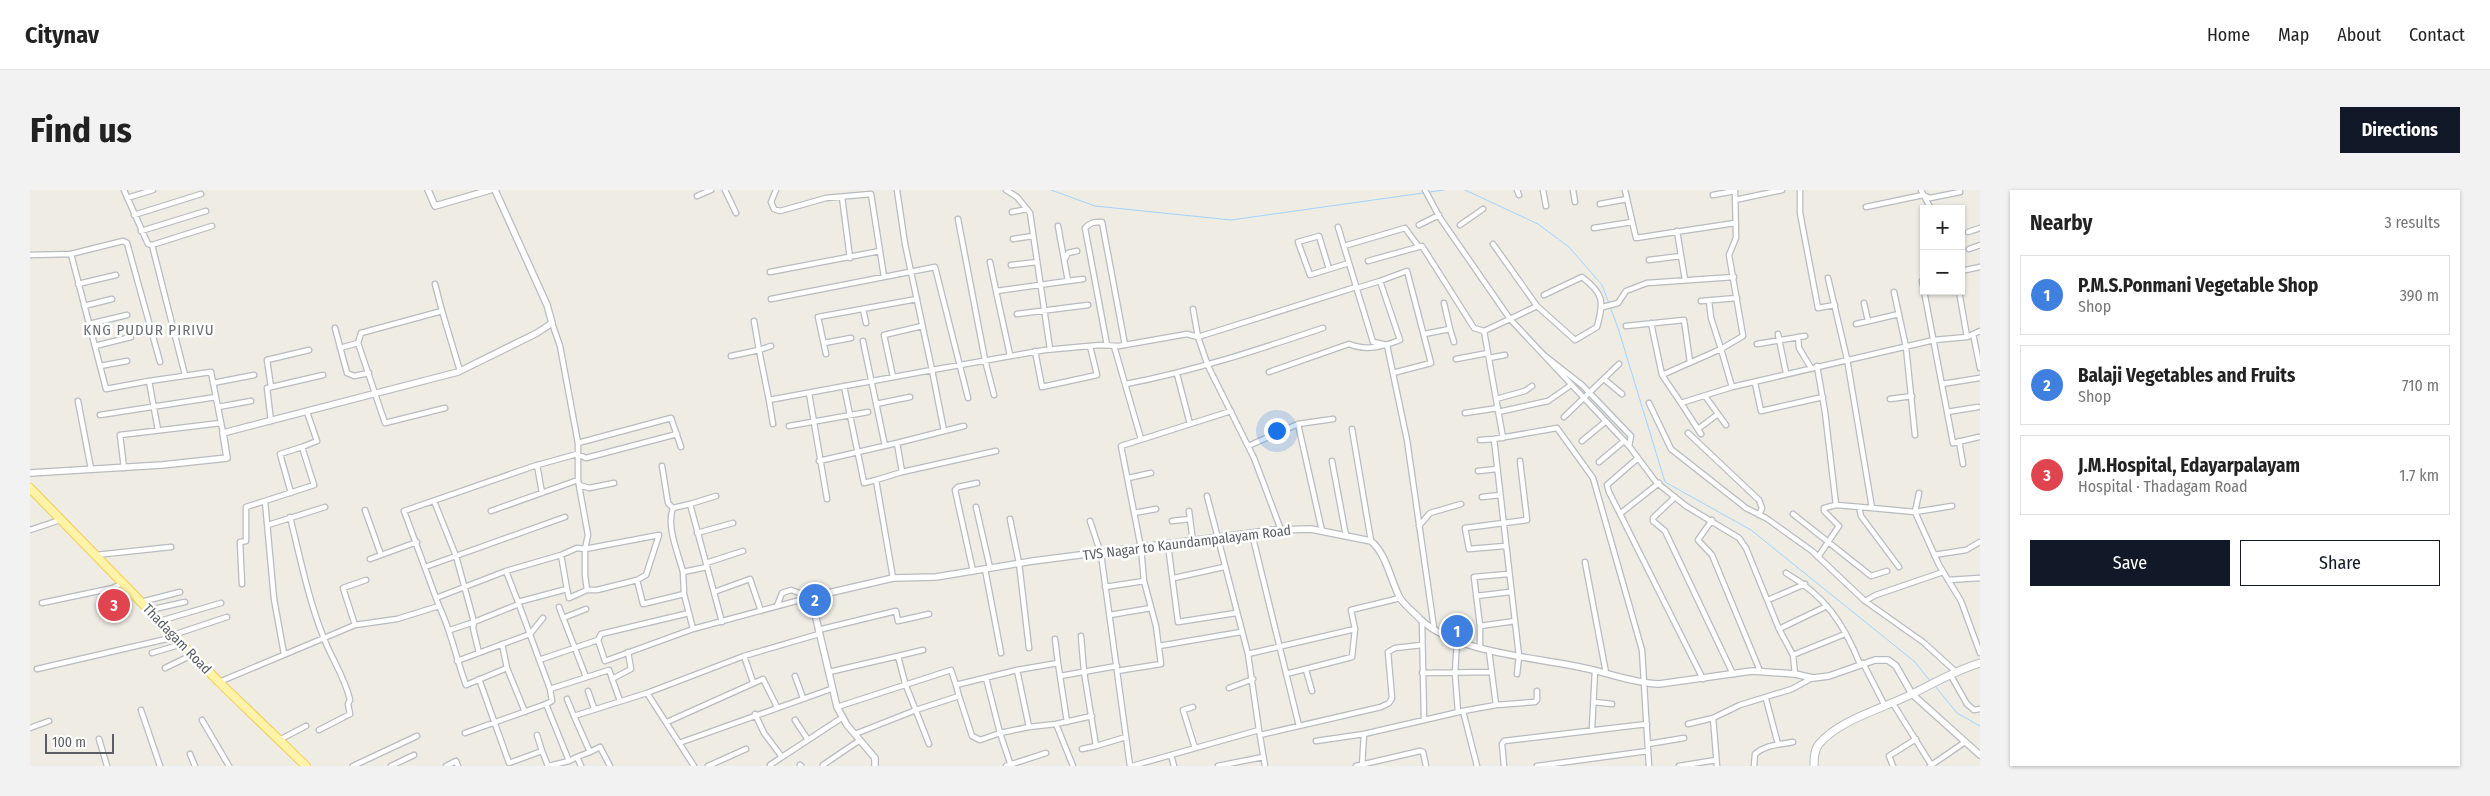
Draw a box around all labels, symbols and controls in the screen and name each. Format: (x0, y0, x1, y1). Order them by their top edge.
text: Citynav (25, 21, 99, 49)
text: Home (2207, 24, 2250, 46)
text: Map (2278, 24, 2309, 46)
text: About (2337, 24, 2381, 46)
text: Contact (2409, 24, 2465, 46)
button: Directions (2340, 107, 2460, 153)
text: Find us (30, 109, 132, 151)
map controls (1920, 205, 1965, 295)
button: + (1920, 205, 1965, 250)
text: Nearby (2030, 210, 2092, 236)
text: 3 results (2384, 213, 2440, 232)
button: − (1920, 250, 1965, 295)
text: P.M.S.Ponmani Vegetable Shop (2078, 274, 2318, 297)
text: 1 (2044, 286, 2050, 305)
text: 390 m (2400, 286, 2439, 305)
text: Shop (2078, 297, 2111, 316)
district label: KNG PUDUR PIRIVU (83, 321, 215, 339)
text: Balaji Vegetables and Fruits (2078, 364, 2295, 387)
text: 2 (2043, 376, 2051, 395)
text: 710 m (2402, 376, 2439, 395)
text: Shop (2078, 387, 2111, 406)
your location (1264, 418, 1290, 444)
text: J.M.Hospital, Edayarpalayam (2078, 454, 2300, 477)
text: 3 (2043, 466, 2051, 485)
text: 1.7 km (2399, 466, 2439, 485)
text: Hospital · Thadagam Road (2078, 477, 2248, 496)
street label: TVS Nagar to Kaundampalayam Road (1082, 522, 1292, 564)
button: Save (2030, 540, 2230, 586)
button: Share (2240, 540, 2440, 586)
pin: 2 (799, 581, 831, 619)
pin: 3 (98, 586, 130, 624)
street label: Thadagam Road (139, 600, 215, 678)
pin: 1 (1441, 612, 1473, 650)
scale bar (45, 731, 114, 754)
text: 100 m (52, 734, 86, 751)

